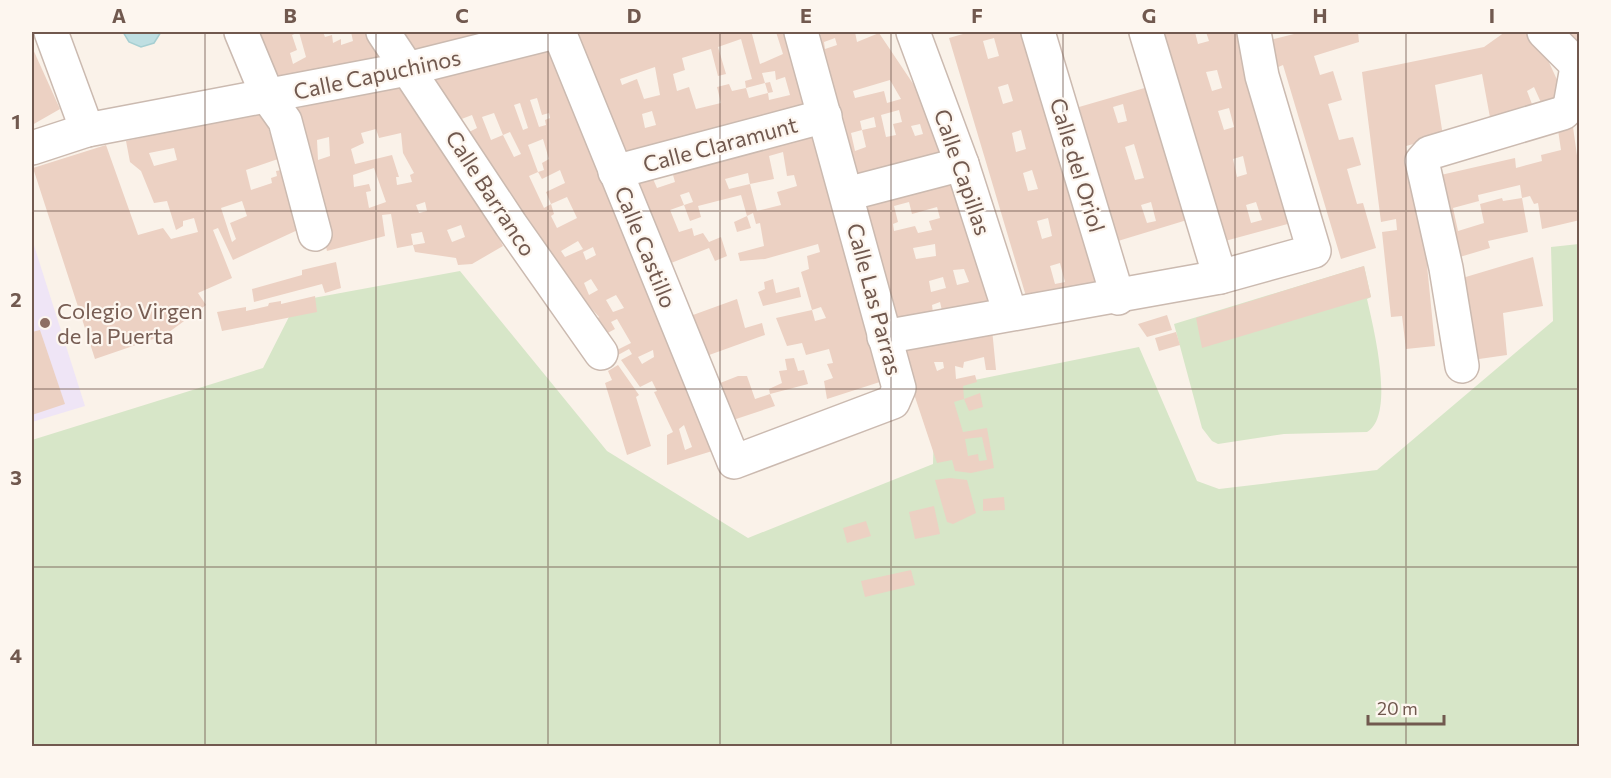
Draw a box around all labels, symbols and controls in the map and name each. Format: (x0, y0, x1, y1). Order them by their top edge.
text: A (112, 3, 126, 27)
text: B (283, 3, 297, 27)
text: C (455, 3, 469, 27)
text: D (627, 3, 641, 27)
text: E (800, 3, 812, 27)
text: F (971, 3, 983, 27)
text: G (1142, 3, 1156, 27)
text: H (1313, 3, 1328, 27)
text: I (1489, 3, 1495, 27)
street label: Calle Capuchinos (291, 43, 463, 105)
street label: Calle del Oriol (1045, 95, 1111, 235)
street label: Calle Capillas (929, 105, 997, 239)
text: 1 (11, 109, 21, 133)
street label: Calle Claramunt (640, 110, 800, 178)
street label: Calle Barranco (440, 125, 542, 261)
street label: Calle Castillo (609, 182, 683, 312)
street label: Calle Las Parras (842, 220, 908, 378)
text: 2 (10, 287, 22, 311)
place label: Colegio Virgen de la Puerta (57, 297, 203, 349)
marker: Colegio Virgen de la Puerta (38, 316, 52, 330)
text: 3 (10, 465, 22, 489)
text: 4 (10, 643, 22, 667)
scale bar (1368, 688, 1444, 726)
text: 20 m (1377, 697, 1418, 719)

